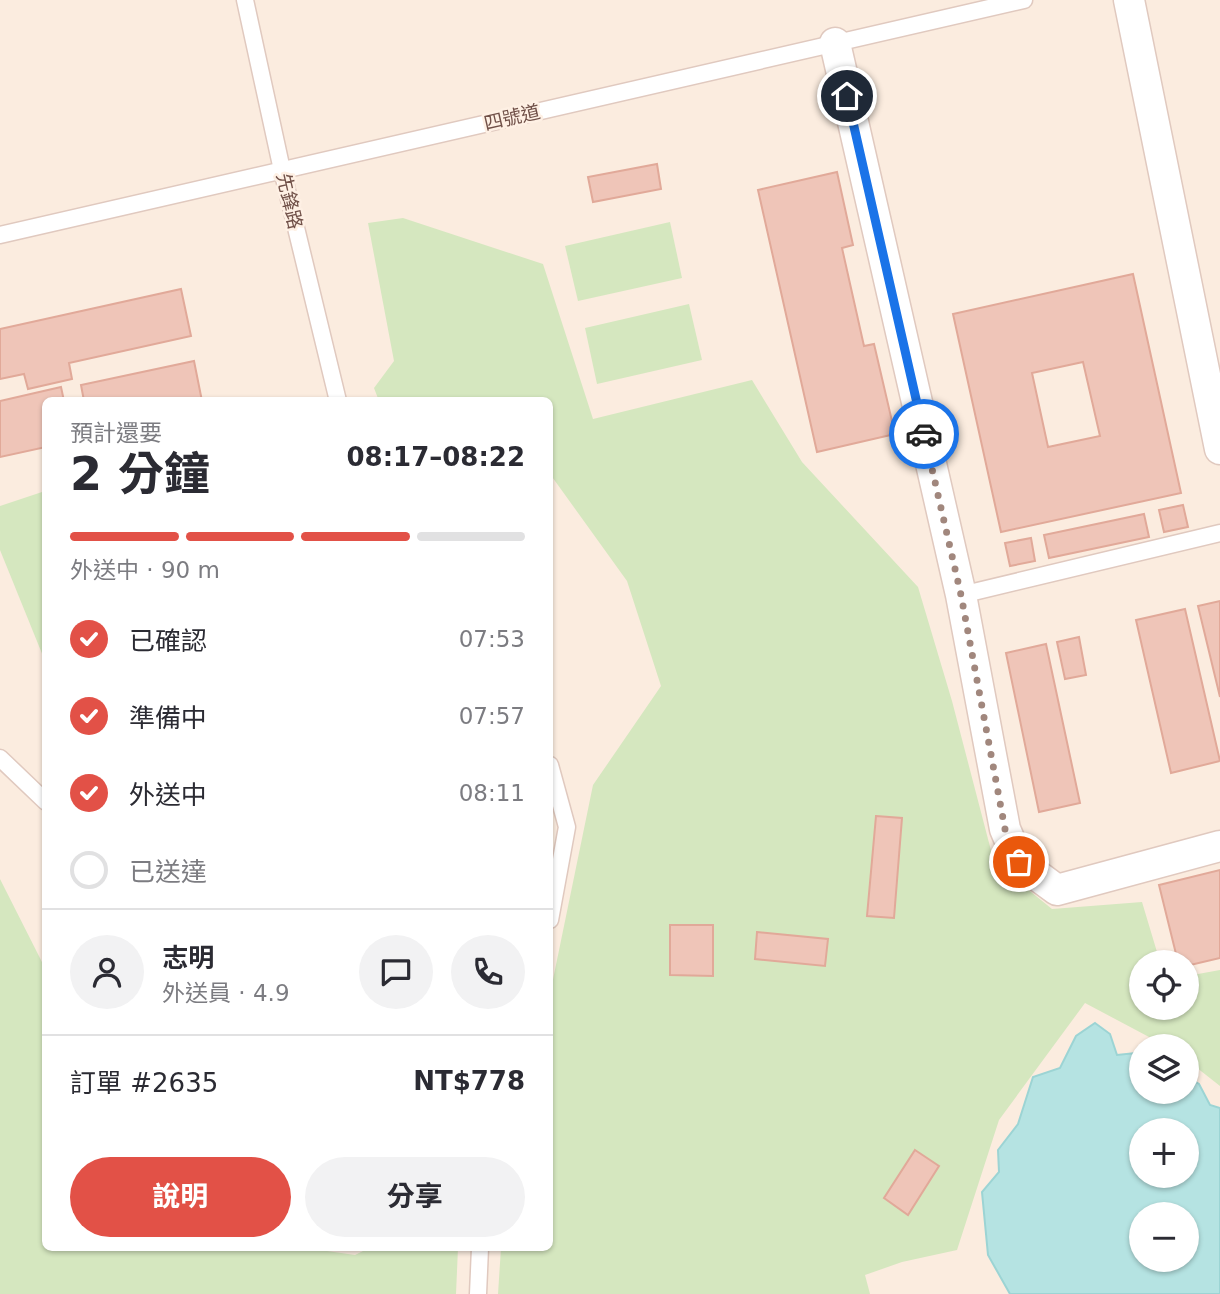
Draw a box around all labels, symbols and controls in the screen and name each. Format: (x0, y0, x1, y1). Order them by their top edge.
pin (817, 66, 877, 126)
icon: home (828, 77, 866, 115)
street label: 四號道 (482, 100, 542, 134)
street label: 先鋒路 (273, 171, 307, 231)
courier (889, 399, 959, 469)
icon: car (905, 415, 943, 453)
text: 預計還要 (70, 420, 162, 446)
text: 08:17–08:22 (346, 442, 525, 472)
text: 2 分鐘 (70, 447, 210, 501)
text: 外送中 · 90 m (70, 557, 220, 583)
icon: check (70, 620, 108, 658)
text: 已確認 (129, 626, 207, 656)
text: 07:53 (459, 626, 525, 652)
icon: check (70, 697, 108, 735)
text: 準備中 (129, 703, 207, 733)
text: 07:57 (459, 703, 525, 729)
icon: check (70, 774, 108, 812)
text: 外送中 (129, 780, 207, 810)
text: 08:11 (459, 780, 525, 806)
pin (989, 832, 1049, 892)
icon: bag (1000, 843, 1038, 881)
text: 已送達 (129, 857, 207, 887)
button: person (70, 935, 144, 1009)
button: chat (359, 935, 433, 1009)
button: phone (451, 935, 525, 1009)
text: 志明 (162, 943, 214, 973)
map controls (1129, 950, 1199, 1272)
button: locate (1129, 950, 1199, 1020)
text: 外送員 · 4.9 (162, 980, 290, 1006)
button: layers (1129, 1034, 1199, 1104)
text: NT$778 (413, 1066, 525, 1096)
text: 訂單 #2635 (70, 1068, 218, 1098)
button: + (1129, 1118, 1199, 1188)
button: 說明 (70, 1157, 291, 1237)
button: 分享 (305, 1157, 525, 1237)
button: − (1129, 1202, 1199, 1272)

